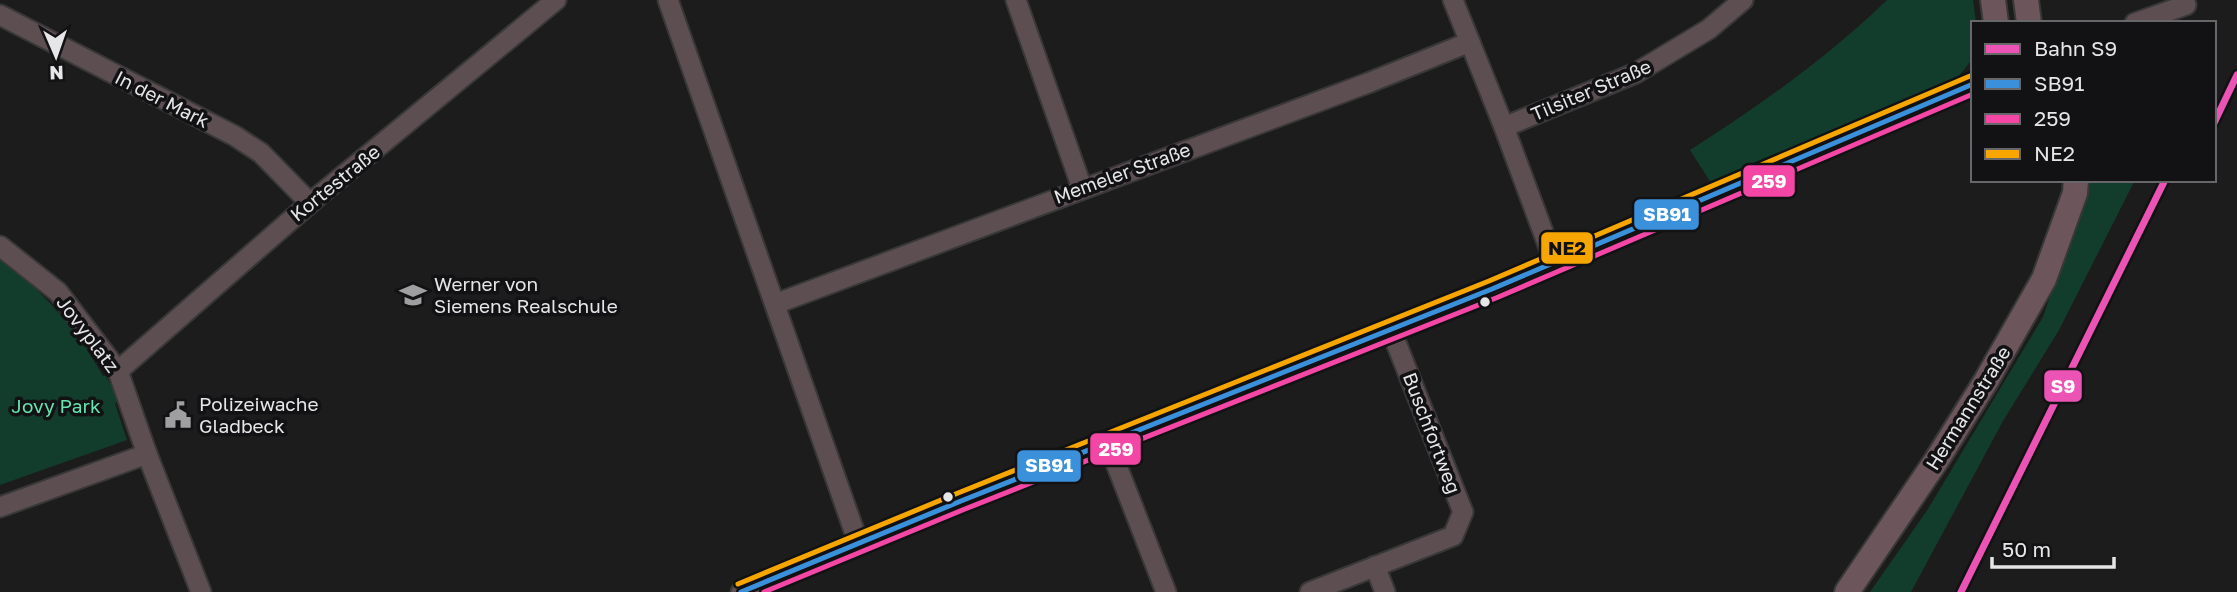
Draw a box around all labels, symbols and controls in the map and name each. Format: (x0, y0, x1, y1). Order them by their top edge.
north arrow (21, 21, 91, 91)
legend (1971, 21, 2216, 182)
text: Bahn S9 (2034, 35, 2117, 61)
street label: Tilsiter Straße (1527, 54, 1654, 125)
text: N (49, 62, 64, 85)
street label: In der Mark (111, 65, 213, 132)
text: SB91 (2034, 70, 2084, 96)
text: 259 (2034, 105, 2071, 131)
street label: Memeler Straße (1050, 137, 1193, 208)
street label: Kortestraße (285, 140, 384, 226)
text: NE2 (2034, 140, 2075, 166)
line badge: 259 (1742, 164, 1796, 198)
text: 259 (1751, 169, 1787, 192)
line badge: SB91 (1633, 198, 1700, 231)
text: SB91 (1643, 202, 1691, 225)
line badge: NE2 (1540, 231, 1594, 265)
text: NE2 (1548, 236, 1586, 259)
place label: Werner von Siemens Realschule (434, 272, 618, 317)
school or university icon: Werner von Siemens Realschule (398, 280, 428, 310)
street label: Jovyplatz (52, 291, 124, 376)
unlabelled marker (1478, 295, 1492, 309)
street label: Hermannstraße (1920, 342, 2015, 474)
street label: Buschfortweg (1399, 369, 1466, 497)
line badge: S9 (2043, 369, 2083, 403)
text: S9 (2051, 374, 2075, 397)
place label: Polizeiwache Gladbeck (199, 392, 318, 437)
park label: Jovy Park (11, 394, 101, 417)
public building icon: Polizeiwache Gladbeck (163, 400, 193, 430)
line badge: 259 (1089, 432, 1142, 466)
text: 259 (1098, 437, 1134, 460)
line badge: SB91 (1016, 449, 1082, 483)
text: SB91 (1025, 453, 1073, 476)
unlabelled marker (941, 490, 955, 504)
scale bar (1992, 526, 2114, 570)
text: 50 m (2002, 536, 2051, 562)

